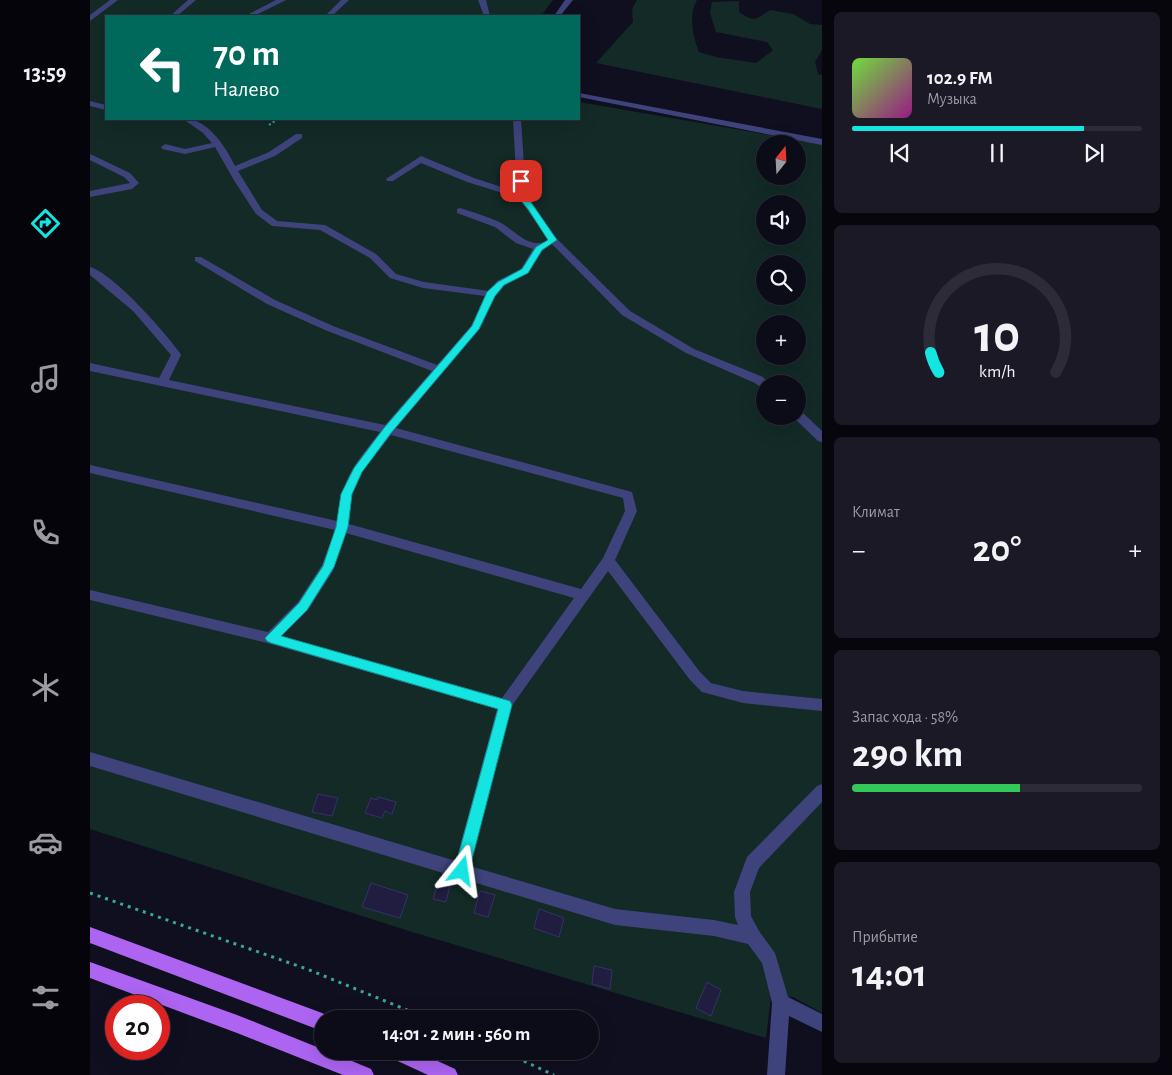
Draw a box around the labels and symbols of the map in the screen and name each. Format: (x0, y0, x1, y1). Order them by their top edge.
north arrow (756, 135, 806, 185)
pin (500, 160, 542, 202)
position arrow (435, 844, 487, 896)
speed limit sign: 20 (105, 995, 170, 1060)

